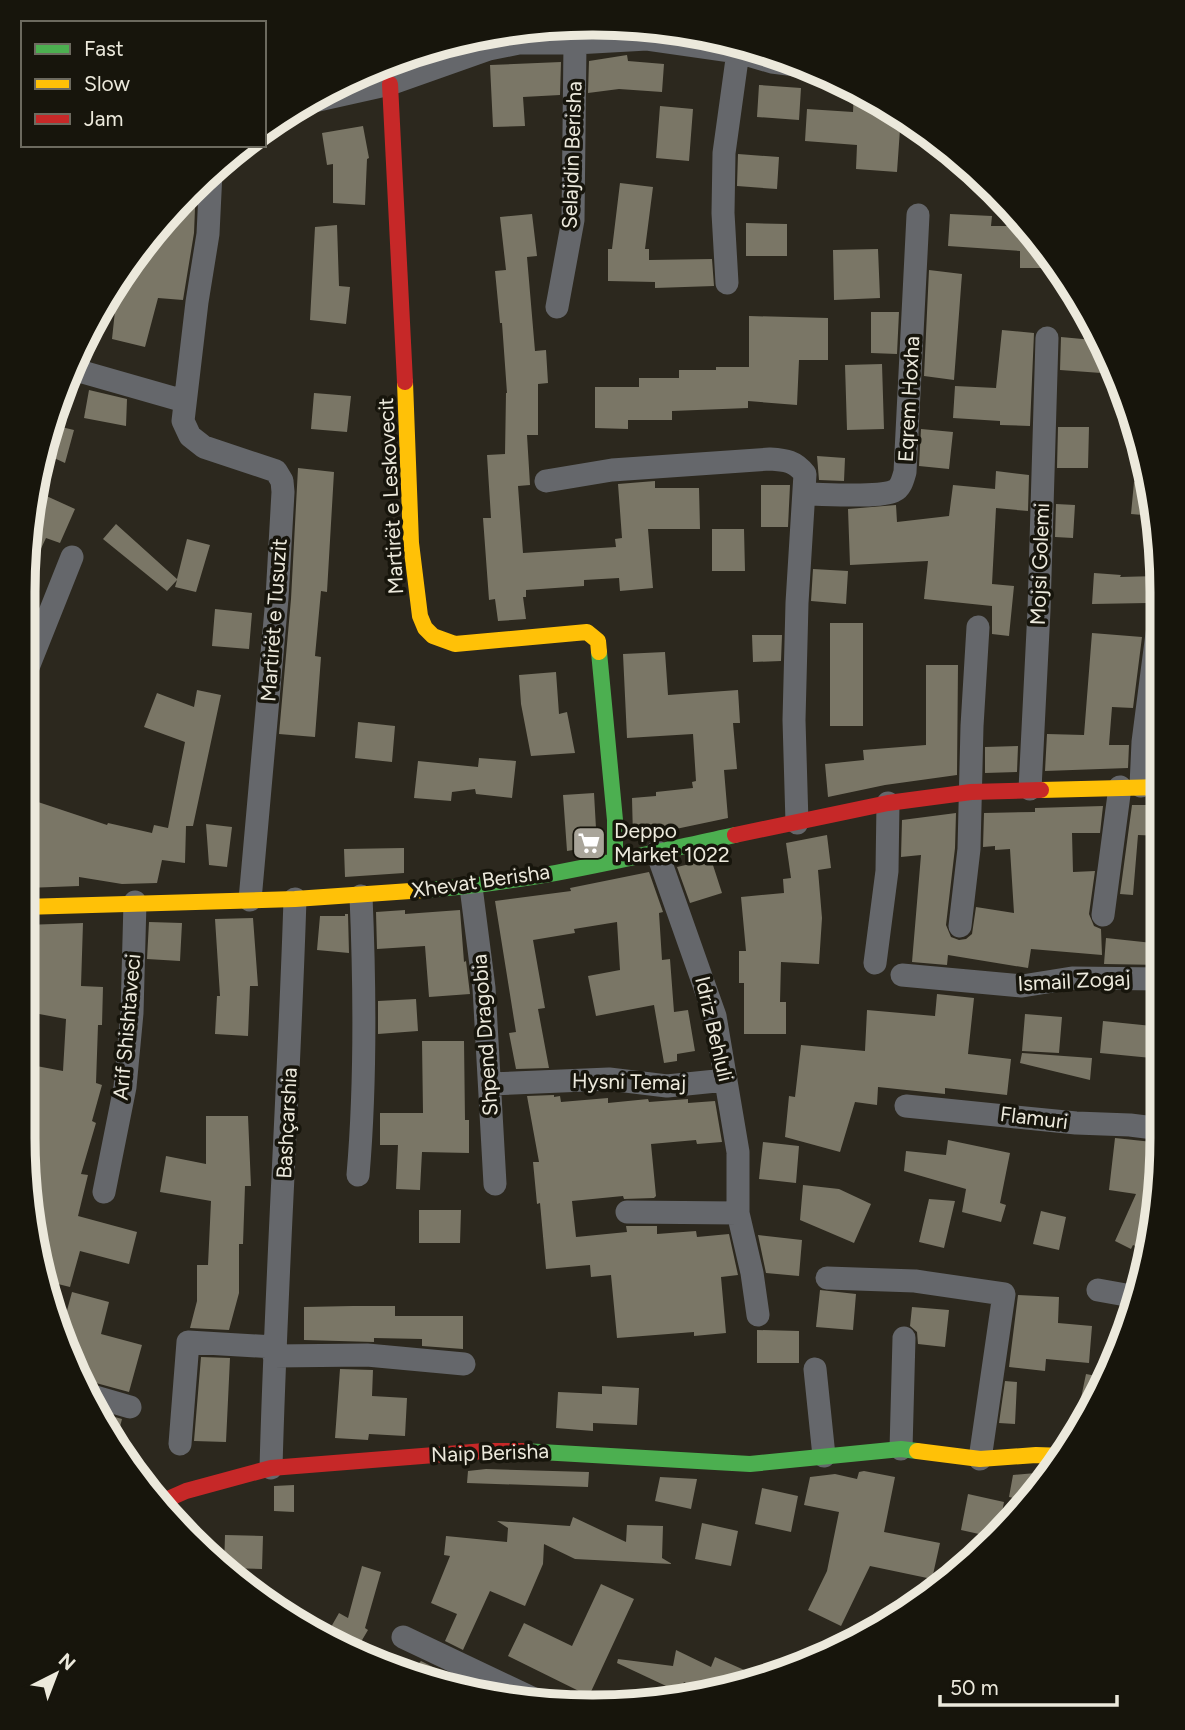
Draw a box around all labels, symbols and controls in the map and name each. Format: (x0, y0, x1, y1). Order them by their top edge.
legend (21, 21, 266, 147)
text: Fast (84, 36, 124, 61)
text: Slow (84, 71, 130, 96)
street label: Selajdin Berisha (556, 81, 587, 229)
text: Jam (84, 106, 123, 131)
street label: Eqrem Hoxha (893, 335, 924, 463)
street label: Martirët e Leskovecit (373, 397, 408, 595)
street label: Mojsi Golemi (1025, 502, 1054, 626)
street label: Martirët e Tusuzit (255, 537, 292, 702)
place label: Deppo Market 1022 (614, 818, 730, 867)
supermarket icon: Deppo Market 1022 (570, 824, 608, 862)
street label: Xhevat Berisha (410, 858, 551, 903)
street label: Arif Shishtaveci (108, 953, 145, 1101)
street label: Shpend Dragobia (466, 953, 503, 1117)
street label: Ismail Zogaj (1017, 965, 1131, 996)
street label: Idriz Behluli (690, 974, 739, 1084)
street label: Bashçarshia (271, 1067, 302, 1179)
street label: Hysni Temaj (572, 1068, 686, 1095)
street label: Flamuri (999, 1101, 1069, 1134)
street label: Naip Berisha (431, 1438, 549, 1467)
north arrow (21, 1639, 91, 1709)
text: N (54, 1648, 80, 1675)
scale bar (940, 1664, 1117, 1708)
text: 50 m (950, 1675, 999, 1700)

